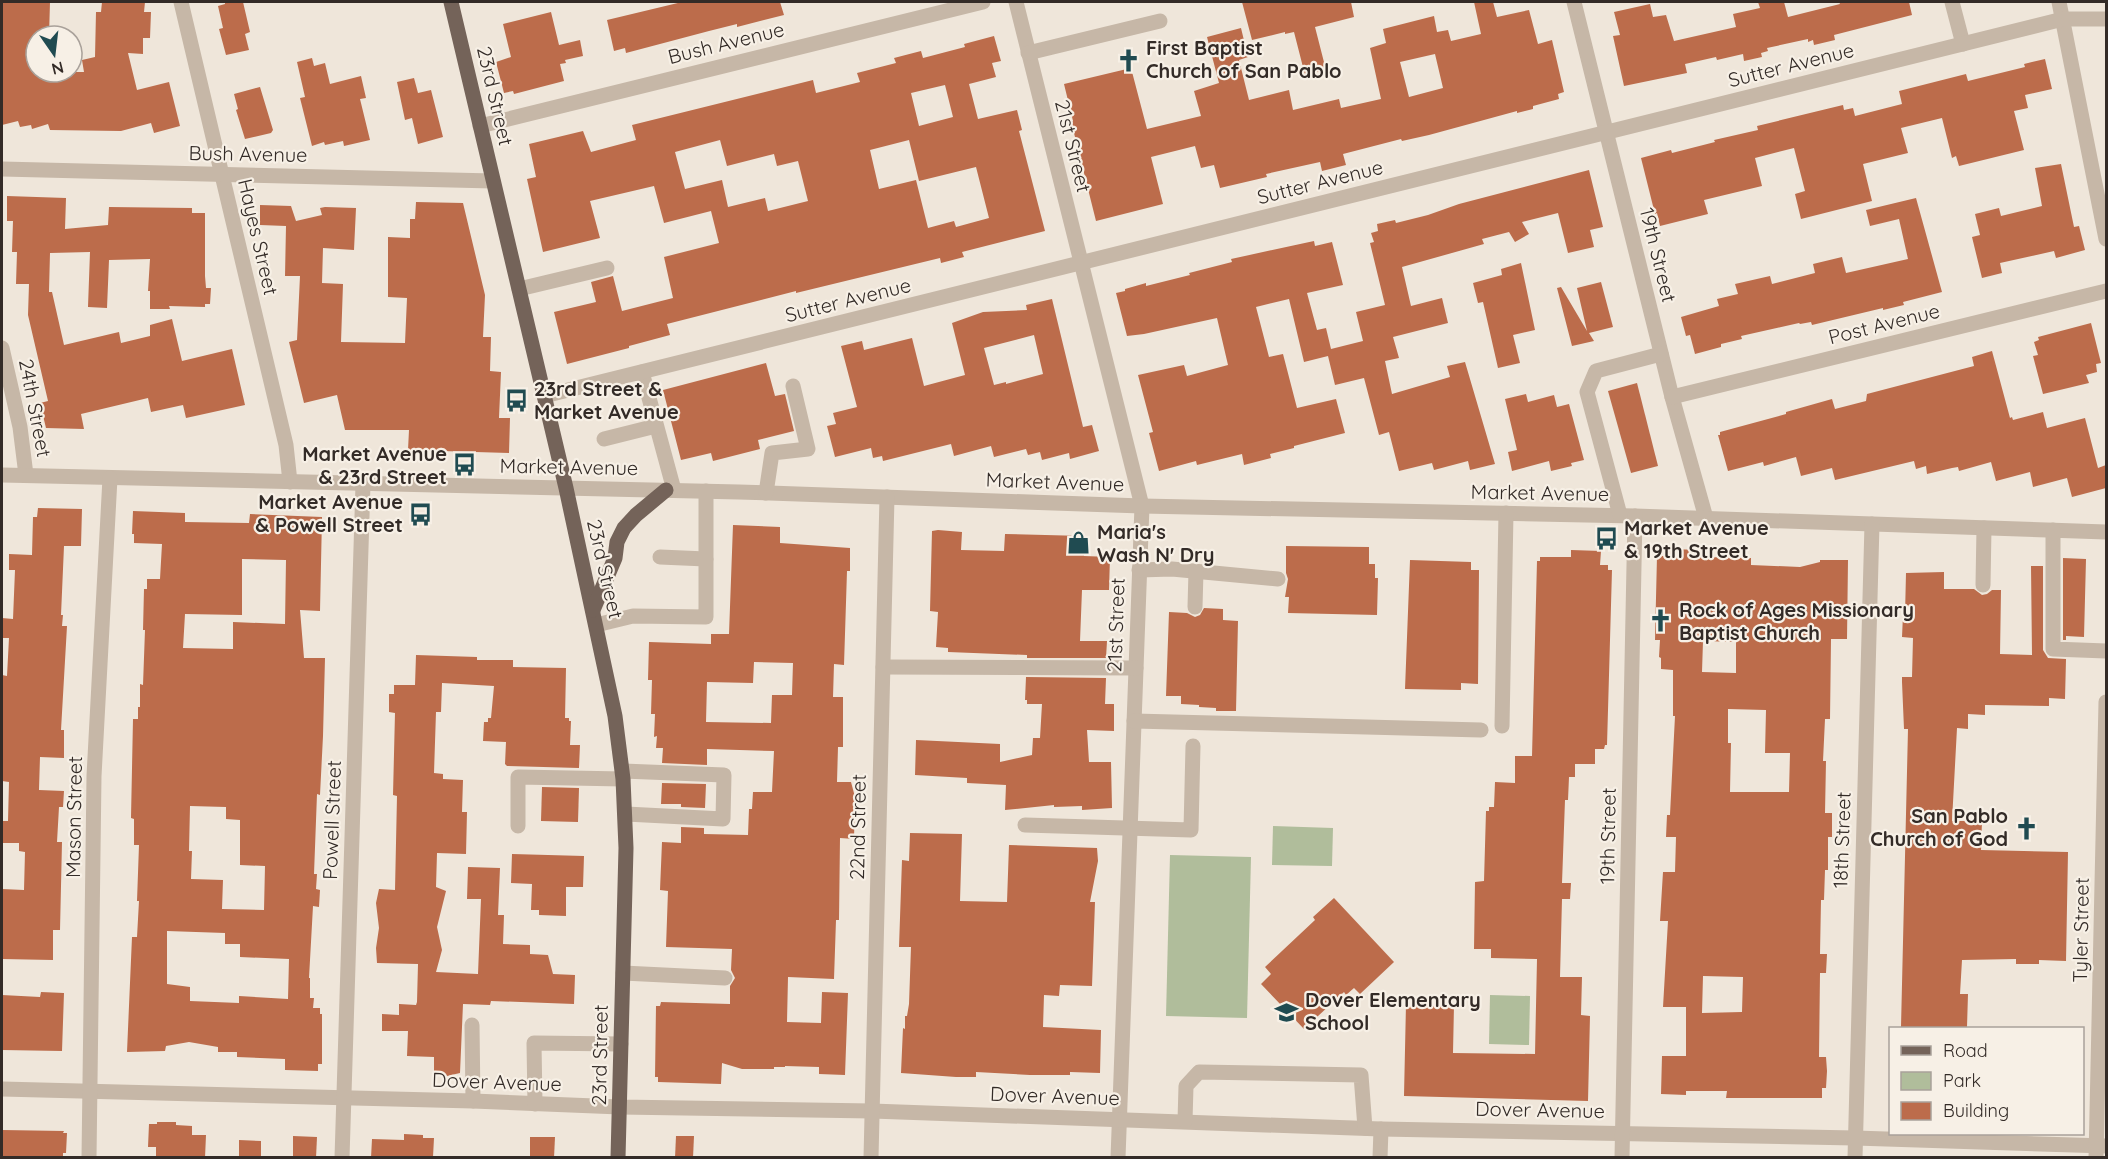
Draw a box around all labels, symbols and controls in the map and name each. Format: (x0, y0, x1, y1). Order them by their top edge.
street label: Bush Avenue (665, 16, 787, 69)
north arrow (24, 24, 84, 84)
place label: First Baptist Church of San Pablo (1146, 35, 1342, 83)
street label: Sutter Avenue (1725, 37, 1856, 92)
street label: 23rd Street (472, 44, 519, 148)
church icon: First Baptist Church of San Pablo (1115, 47, 1141, 73)
text: N (50, 57, 66, 80)
street label: 21st Street (1050, 97, 1097, 195)
street label: Bush Avenue (188, 140, 308, 167)
street label: Sutter Avenue (1254, 154, 1385, 209)
street label: Hayes Street (233, 176, 284, 298)
street label: 19th Street (1635, 205, 1682, 305)
street label: Sutter Avenue (782, 272, 913, 327)
street label: Post Avenue (1826, 298, 1942, 349)
street label: 24th Street (14, 357, 57, 459)
place label: 23rd Street & Market Avenue (534, 376, 679, 424)
bus stop icon: 23rd Street & Market Avenue (503, 388, 529, 414)
place label: Market Avenue & 23rd Street (302, 441, 447, 489)
bus stop icon: Market Avenue & 23rd Street (452, 452, 478, 478)
street label: Market Avenue (500, 453, 638, 480)
street label: Market Avenue (985, 467, 1125, 496)
street label: Market Avenue (1471, 479, 1609, 506)
place label: Market Avenue & Powell Street (255, 489, 403, 537)
bus stop icon: Market Avenue & Powell Street (408, 501, 434, 527)
place label: Market Avenue & 19th Street (1624, 515, 1769, 563)
street label: 23rd Street (582, 517, 629, 621)
place label: Maria's Wash N' Dry (1097, 519, 1214, 567)
bus stop icon: Market Avenue & 19th Street (1593, 526, 1619, 552)
shop icon: Maria's Wash N' Dry (1066, 530, 1092, 556)
street label: 21st Street (1101, 577, 1130, 673)
place label: Rock of Ages Missionary Baptist Church (1679, 597, 1914, 645)
church icon: Rock of Ages Missionary Baptist Church (1648, 608, 1674, 634)
street label: Mason Street (60, 756, 87, 878)
street label: Powell Street (317, 760, 346, 880)
street label: 22nd Street (844, 774, 871, 880)
street label: 19th Street (1594, 787, 1621, 885)
street label: 18th Street (1827, 791, 1856, 889)
place label: San Pablo Church of God (1870, 803, 2008, 851)
church icon: San Pablo Church of God (2013, 815, 2039, 841)
street label: Tyler Street (2067, 877, 2094, 983)
place label: Dover Elementary School (1305, 987, 1481, 1035)
school or university icon: Dover Elementary School (1274, 999, 1300, 1025)
street label: 23rd Street (586, 1004, 613, 1106)
legend (1889, 1027, 2084, 1135)
text: Road (1943, 1039, 1988, 1062)
street label: Dover Avenue (432, 1067, 562, 1096)
text: Park (1943, 1069, 1981, 1092)
street label: Dover Avenue (990, 1081, 1120, 1110)
street label: Dover Avenue (1475, 1096, 1605, 1123)
text: Building (1943, 1099, 2009, 1122)

